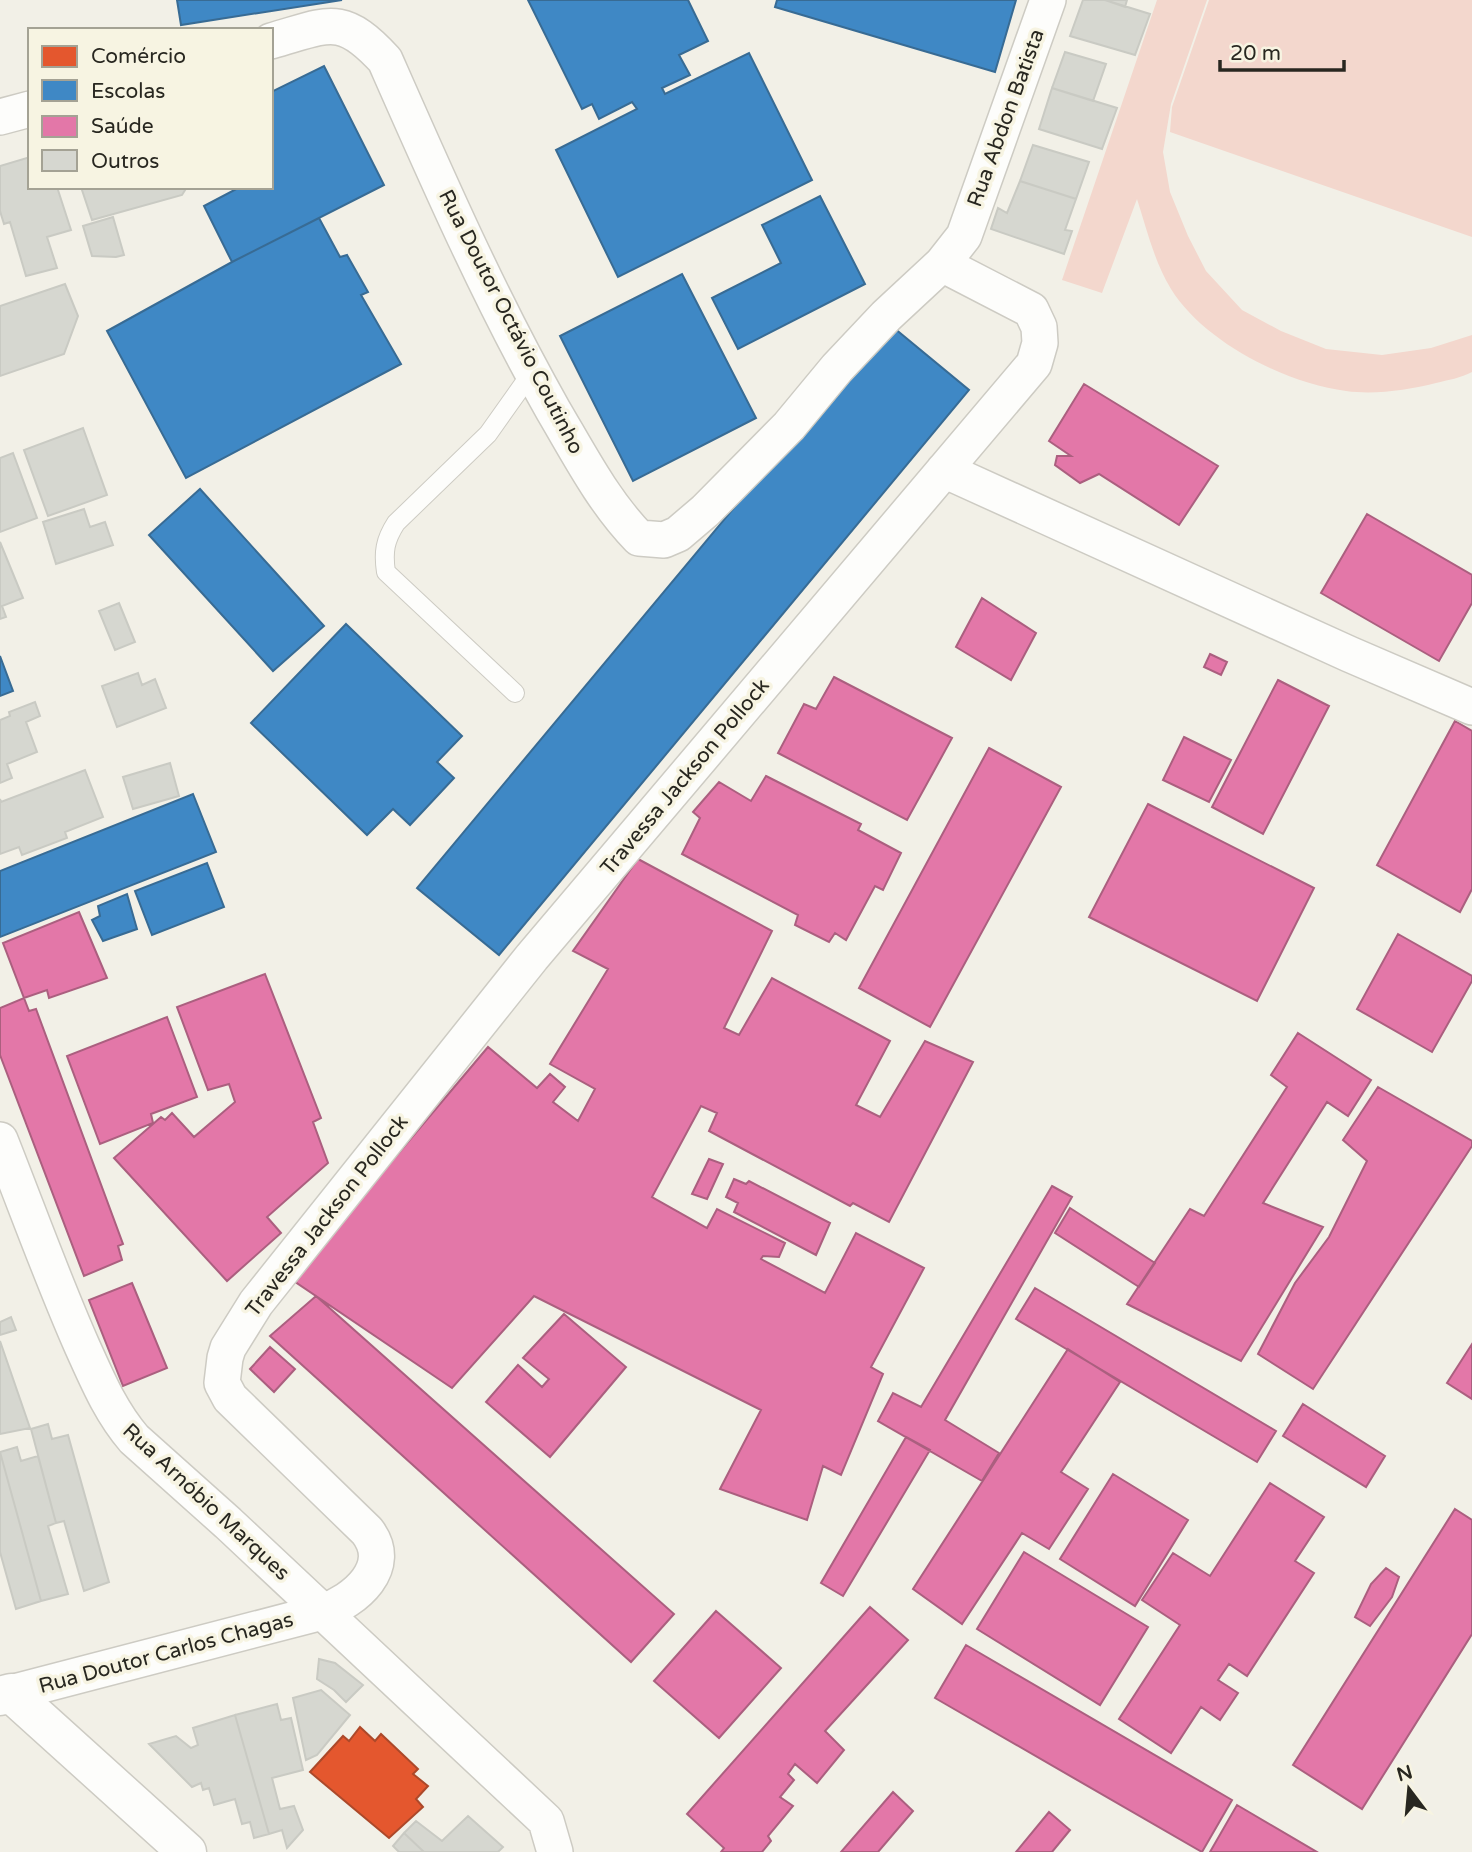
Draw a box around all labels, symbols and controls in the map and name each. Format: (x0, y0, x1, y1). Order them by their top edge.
street label: Rua Abdon Batista (962, 26, 1050, 210)
legend (28, 28, 273, 189)
scale bar (1220, 28, 1344, 72)
text: 20 m (1230, 41, 1281, 66)
text: Comércio (91, 44, 186, 69)
text: Escolas (91, 79, 165, 104)
text: Saúde (91, 114, 154, 139)
text: Outros (91, 149, 159, 174)
street label: Rua Doutor Octávio Coutinho (433, 186, 589, 458)
street label: Travessa Jackson Pollock (595, 674, 775, 880)
street label: Travessa Jackson Pollock (240, 1110, 414, 1322)
street label: Rua Arnóbio Marques (118, 1418, 294, 1586)
street label: Rua Doutor Carlos Chagas (36, 1607, 296, 1699)
north arrow (1374, 1754, 1444, 1824)
text: N (1394, 1761, 1415, 1786)

